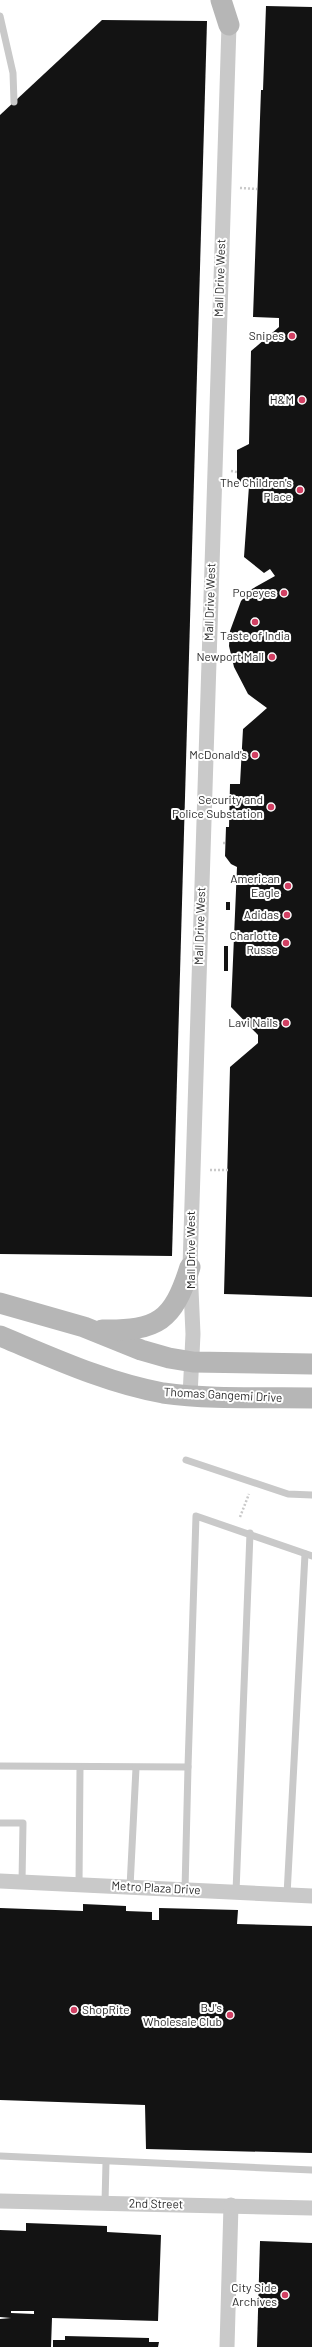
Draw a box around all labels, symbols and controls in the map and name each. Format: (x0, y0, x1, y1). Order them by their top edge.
street label: Mall Drive West (211, 239, 227, 317)
place label: Snipes (249, 328, 284, 342)
marker: Snipes (287, 331, 297, 341)
place label: H&M (270, 392, 294, 406)
marker: H&M (297, 395, 307, 405)
place label: The Children's Place (220, 475, 292, 503)
marker: The Children's Place (295, 485, 305, 495)
street label: Mall Drive West (201, 563, 217, 641)
place label: Popeyes (232, 585, 276, 599)
marker: Popeyes (279, 588, 289, 598)
marker: Taste of India (250, 617, 260, 627)
place label: Taste of India (220, 628, 290, 642)
place label: Newport Mall (196, 649, 264, 663)
marker: Newport Mall (267, 652, 277, 662)
place label: McDonald's (189, 747, 247, 761)
marker: McDonald's (250, 750, 260, 760)
place label: Security and Police Substation (172, 792, 263, 820)
marker: Security and Police Substation (266, 802, 276, 812)
place label: American Eagle (230, 871, 280, 899)
marker: American Eagle (283, 881, 293, 891)
street label: Mall Drive West (191, 887, 207, 965)
place label: Adidas (244, 907, 279, 921)
marker: Adidas (282, 910, 292, 920)
place label: Charlotte Russe (230, 928, 278, 956)
marker: Charlotte Russe (281, 938, 291, 948)
place label: Lavi Nails (228, 1015, 278, 1029)
marker: Lavi Nails (281, 1018, 291, 1028)
street label: Mall Drive West (183, 1211, 197, 1289)
street label: Thomas Gangemi Drive (163, 1384, 283, 1404)
street label: Metro Plaza Drive (111, 1878, 201, 1896)
place label: BJ's Wholesale Club (143, 2000, 222, 2028)
place label: ShopRite (82, 2002, 130, 2016)
marker: ShopRite (69, 2005, 79, 2015)
marker: BJ's Wholesale Club (225, 2010, 235, 2020)
street label: 2nd Street (129, 2196, 183, 2210)
place label: City Side Archives (231, 2280, 277, 2308)
marker: City Side Archives (280, 2290, 290, 2300)

